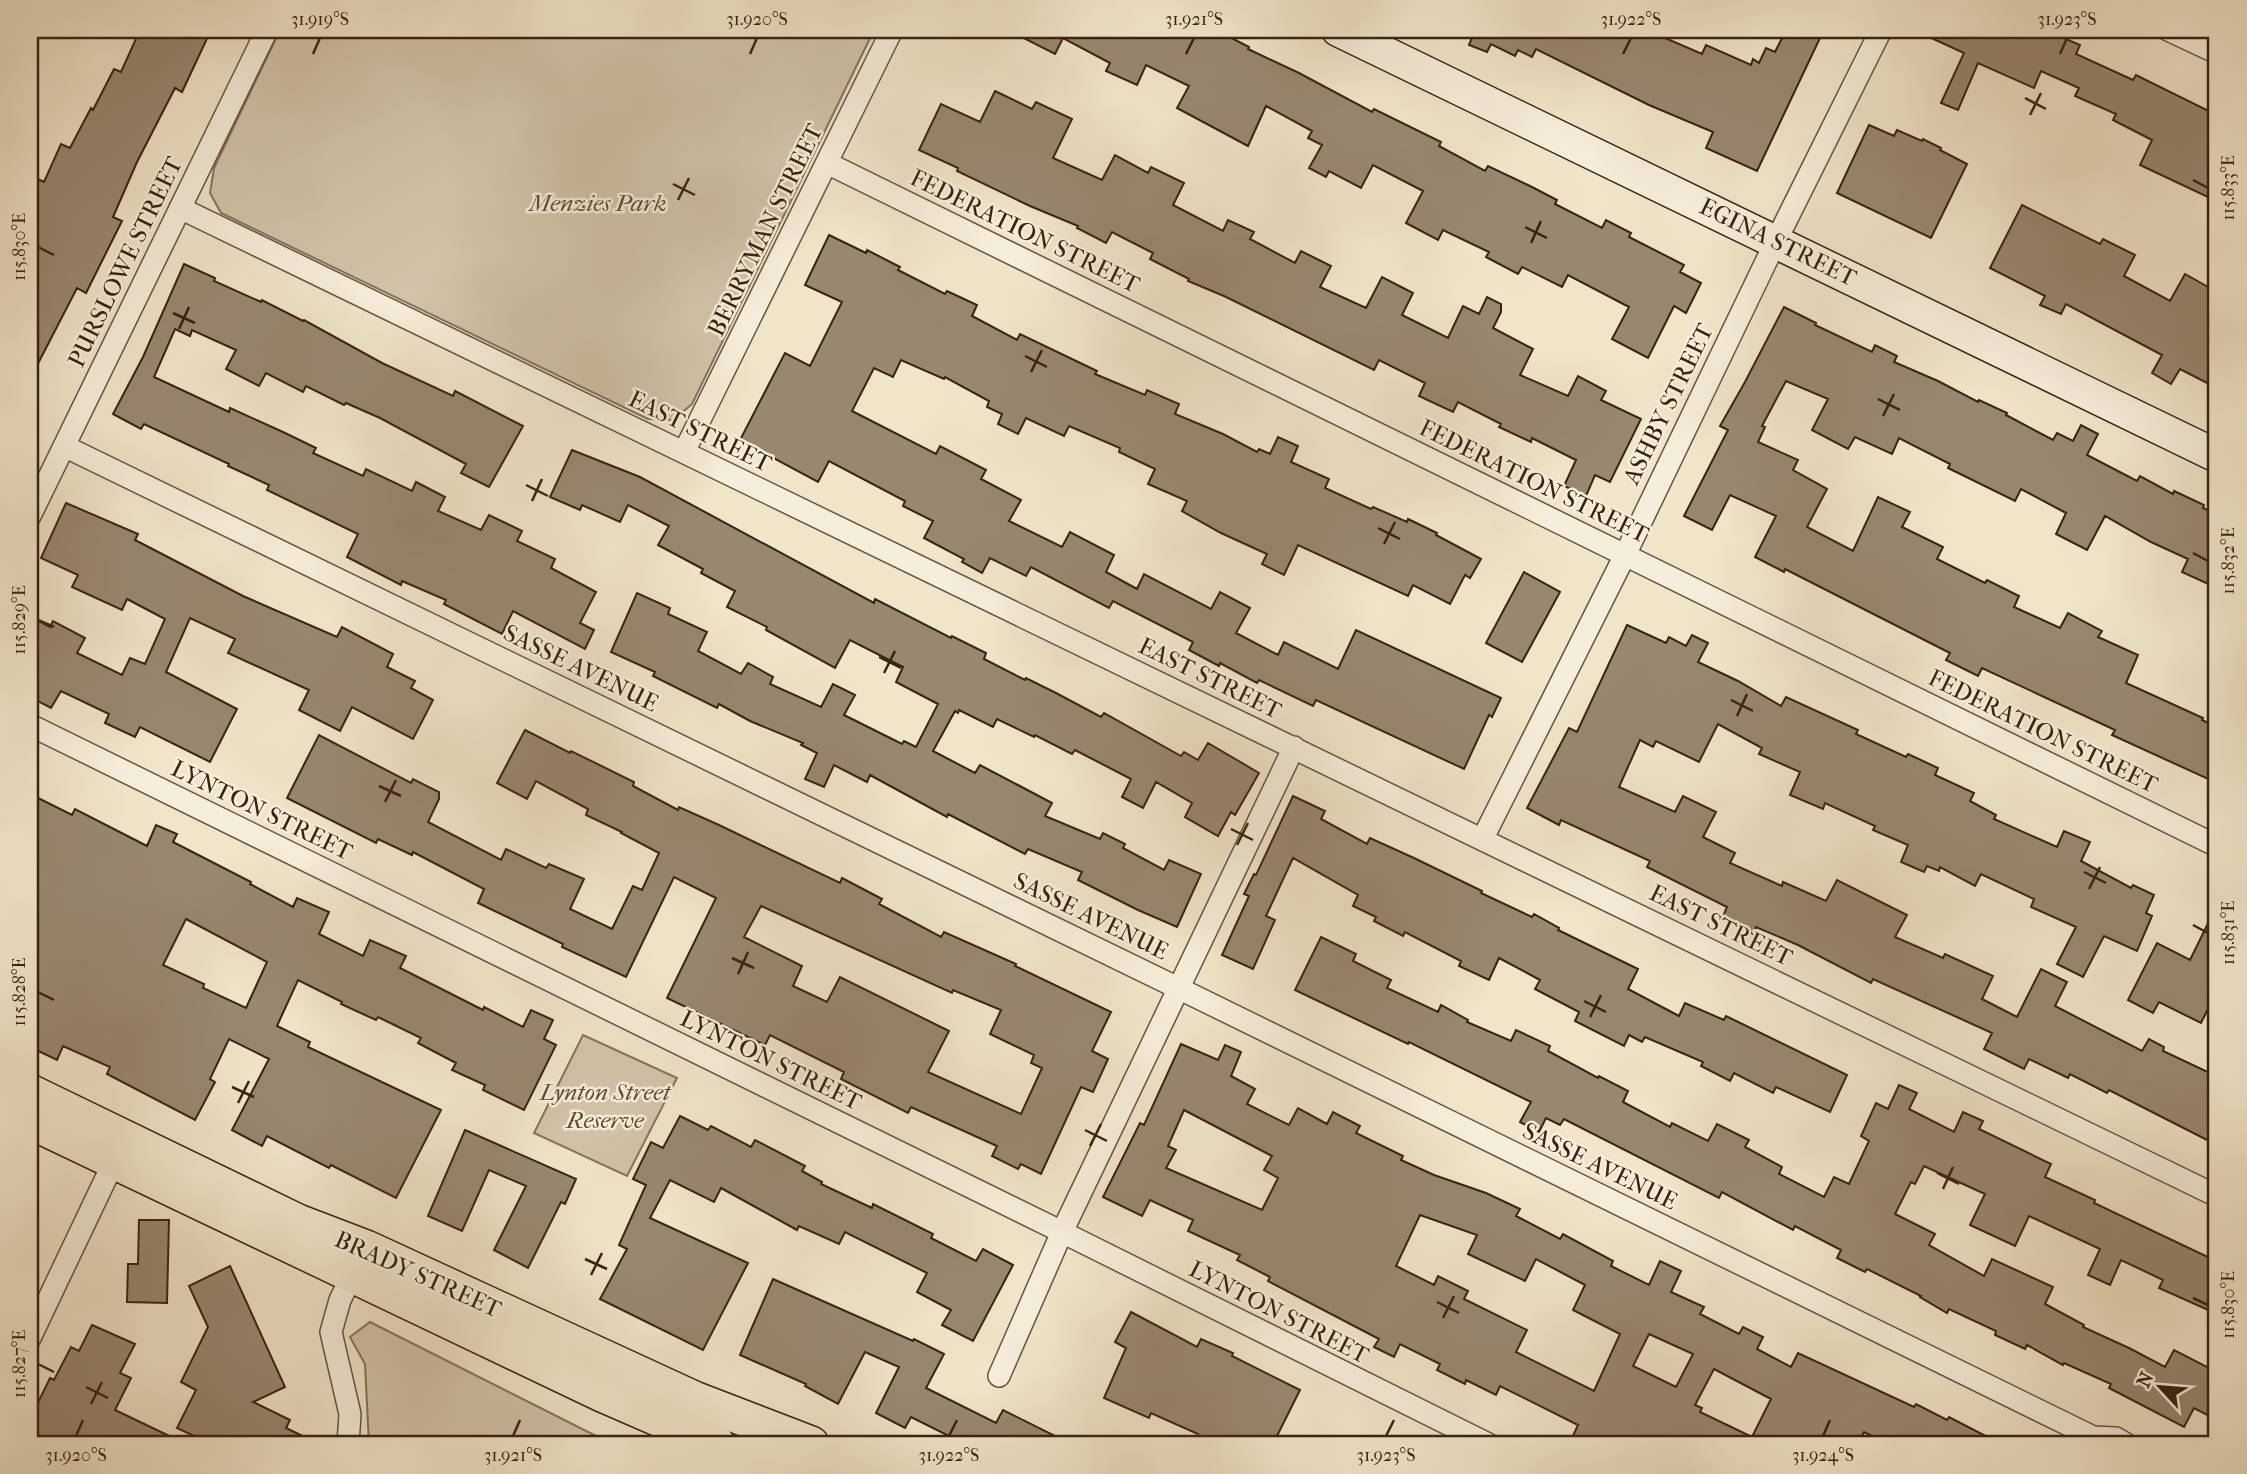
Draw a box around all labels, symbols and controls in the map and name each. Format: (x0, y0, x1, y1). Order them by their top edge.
text: 31.919°S (291, 9, 349, 30)
text: 31.920°S (726, 9, 788, 30)
text: 31.921°S (1165, 9, 1223, 30)
text: 31.922°S (1601, 9, 1661, 30)
text: 31.923°S (2038, 9, 2096, 30)
street label: BERRYMAN STREET (701, 119, 829, 341)
street label: PURSLOWE STREET (62, 152, 188, 372)
text: 115.833°E (2218, 155, 2239, 221)
street label: FEDERATION STREET (906, 163, 1145, 299)
park label: Menzies Park (527, 189, 667, 217)
street label: EGINA STREET (1695, 192, 1862, 292)
text: 115.830°E (9, 213, 30, 281)
street label: ASHBY STREET (1617, 318, 1719, 490)
street label: EAST STREET (624, 384, 777, 478)
street label: FEDERATION STREET (1415, 413, 1654, 549)
text: 115.832°E (2218, 527, 2239, 595)
text: 115.829°E (9, 585, 30, 655)
street label: SASSE AVENUE (499, 618, 663, 718)
street label: EAST STREET (1134, 631, 1287, 725)
street label: FEDERATION STREET (1924, 663, 2163, 799)
street label: LYNTON STREET (167, 754, 358, 866)
street label: SASSE AVENUE (1009, 866, 1173, 966)
street label: EAST STREET (1645, 878, 1798, 972)
text: 115.831°E (2218, 901, 2239, 965)
text: 115.828°E (9, 958, 30, 1026)
street label: LYNTON STREET (676, 1004, 867, 1116)
park label: Lynton Street Reserve (538, 1078, 672, 1134)
street label: SASSE AVENUE (1518, 1116, 1682, 1216)
street label: BRADY STREET (330, 1225, 506, 1324)
street label: LYNTON STREET (1185, 1255, 1374, 1370)
text: 115.830°E (2218, 1271, 2239, 1339)
text: 115.827°E (9, 1330, 30, 1398)
north arrow (2124, 1352, 2194, 1422)
text: N (2133, 1368, 2159, 1391)
text: 31.920°S (45, 1445, 107, 1466)
text: 31.921°S (484, 1445, 542, 1466)
text: 31.922°S (919, 1445, 979, 1466)
text: 31.923°S (1357, 1445, 1415, 1466)
text: 31.924°S (1792, 1445, 1854, 1466)

